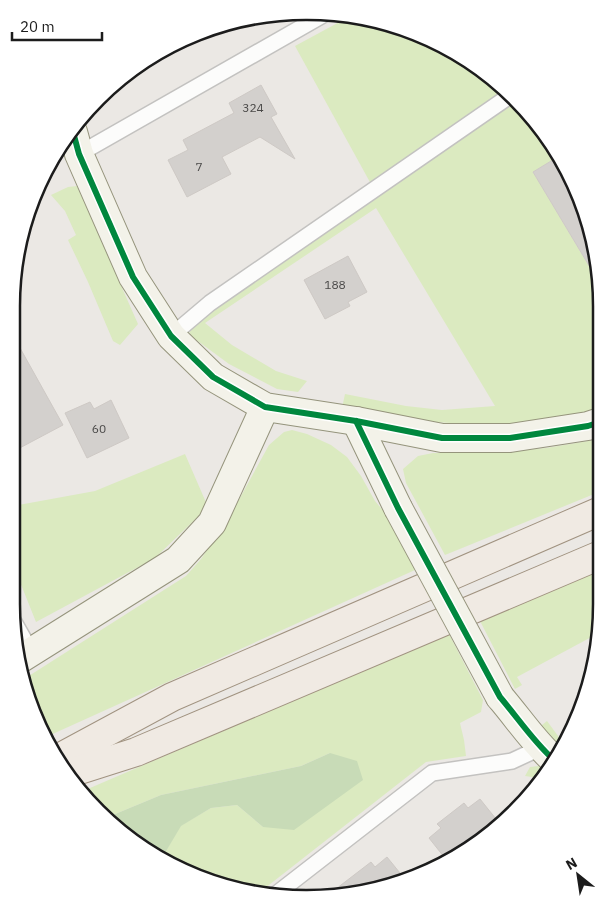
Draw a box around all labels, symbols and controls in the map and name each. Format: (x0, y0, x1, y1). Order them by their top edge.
scale bar (12, 10, 102, 42)
text: 20 m (20, 17, 55, 36)
house number: 324 (242, 100, 264, 115)
house number: 7 (195, 159, 203, 174)
house number: 188 (324, 277, 346, 292)
house number: 60 (92, 421, 106, 436)
north arrow (553, 850, 603, 900)
text: N (563, 853, 580, 874)

